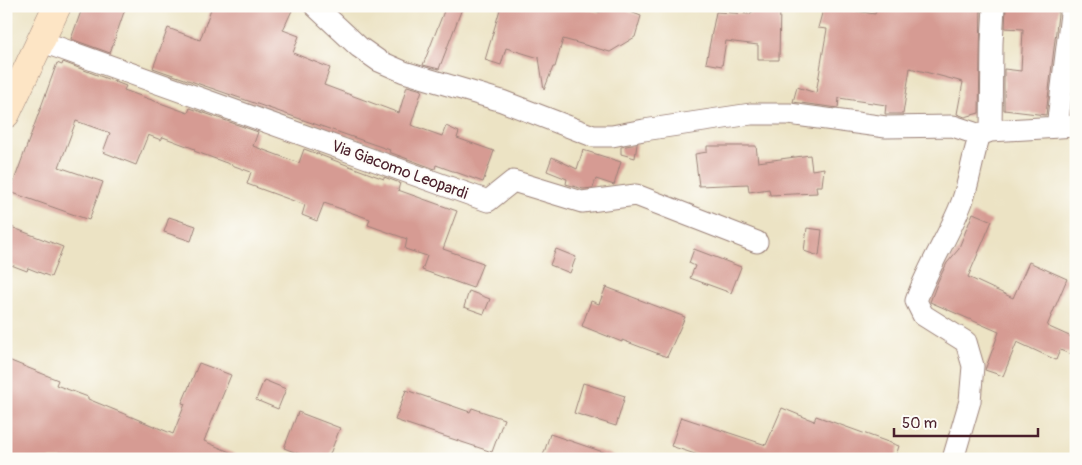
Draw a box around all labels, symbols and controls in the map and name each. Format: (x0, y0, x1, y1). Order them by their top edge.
street label: Via Giacomo Leopardi (329, 136, 471, 204)
scale bar (894, 405, 1038, 437)
text: 50 m (902, 414, 937, 433)

